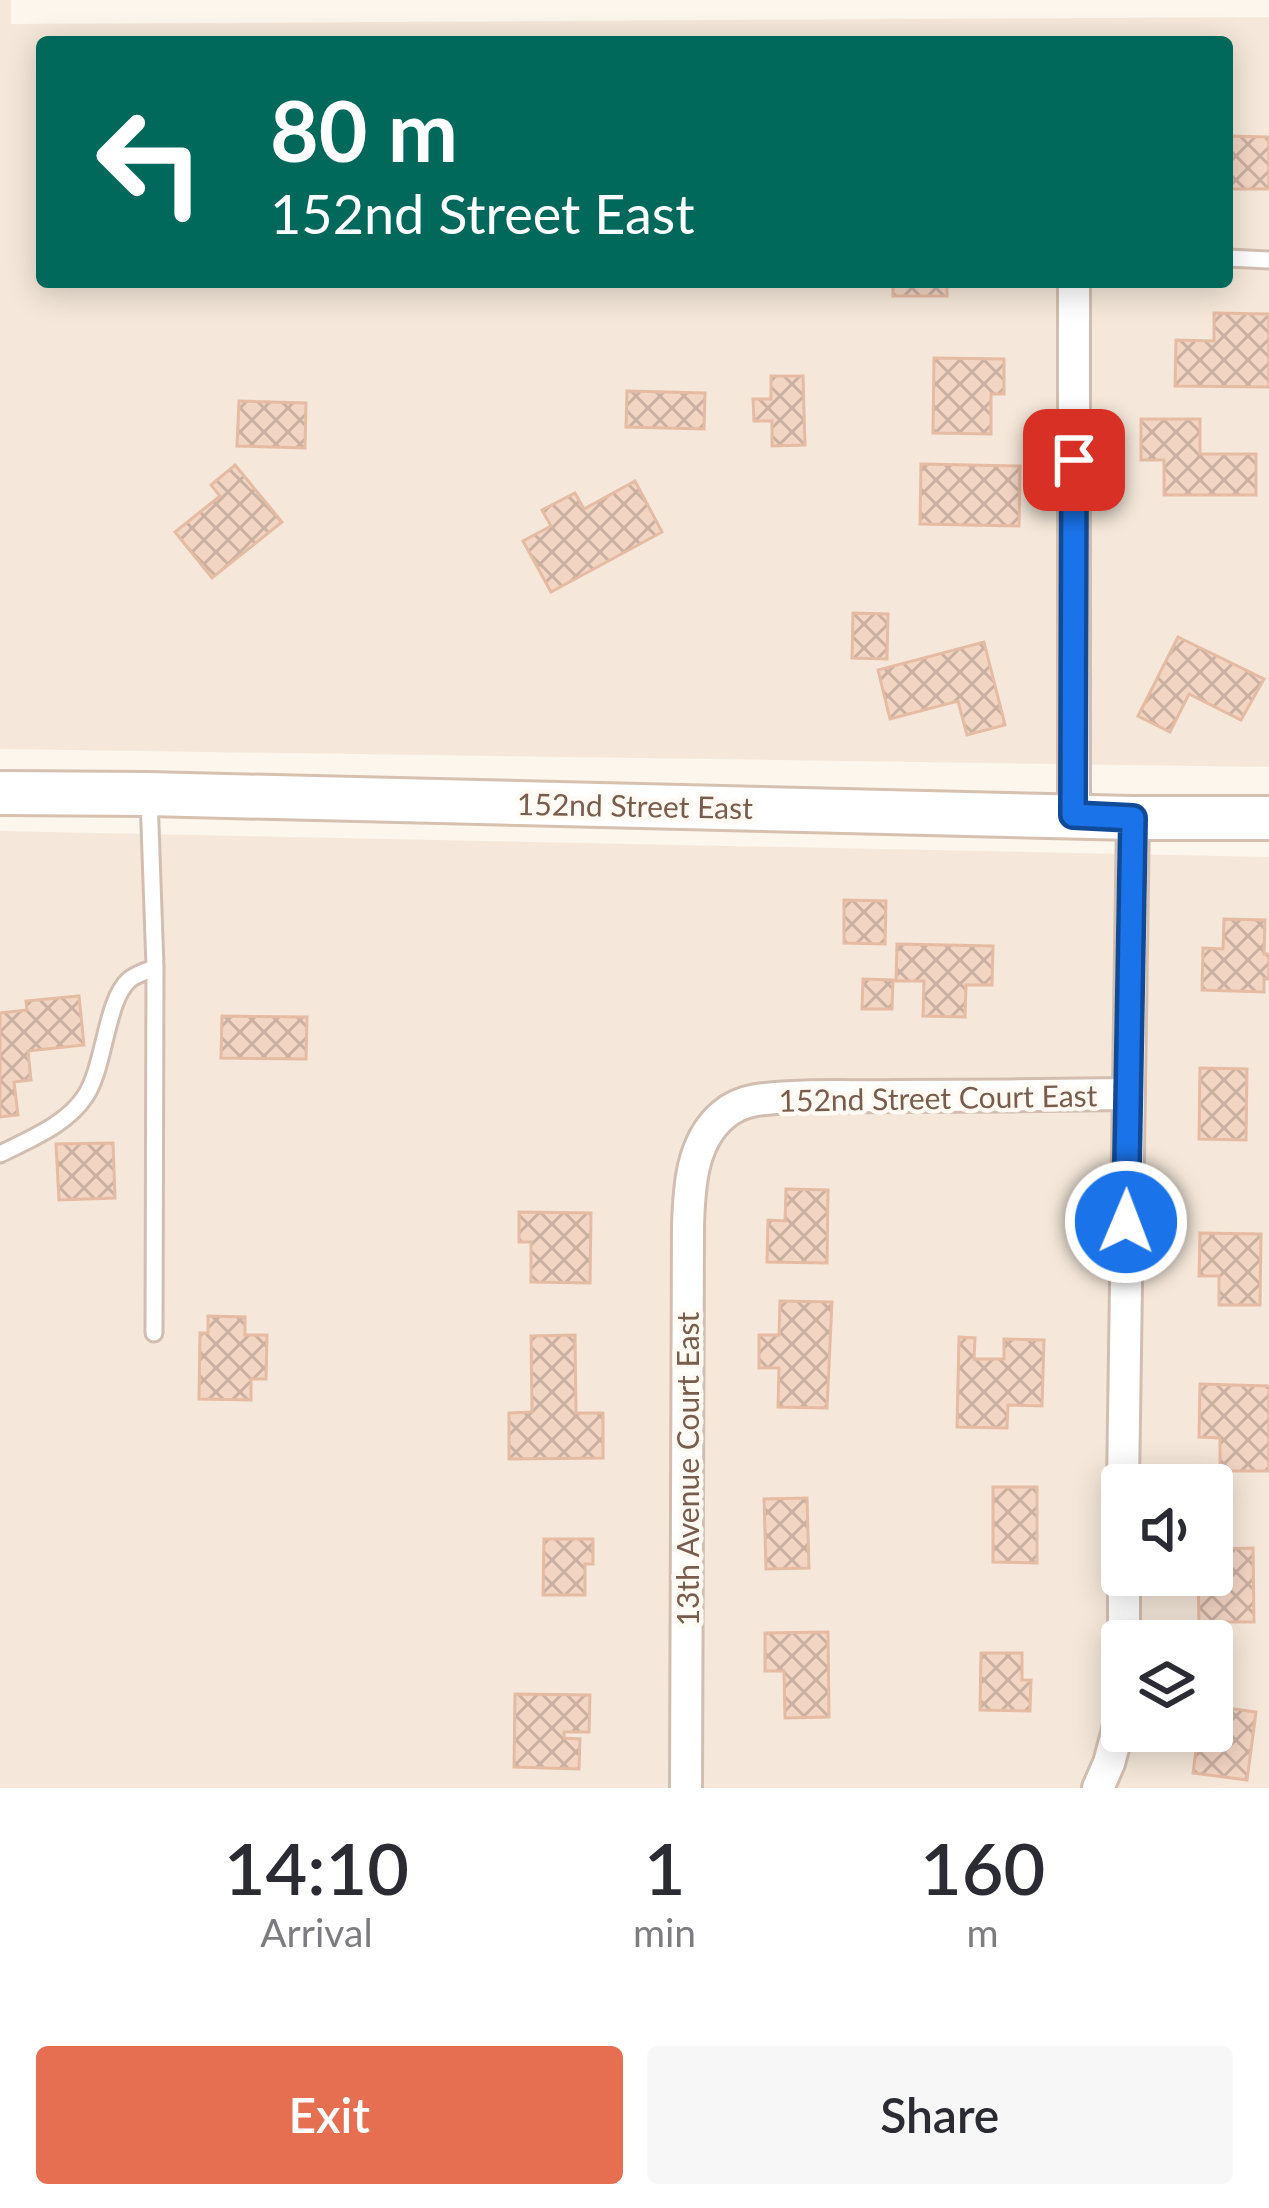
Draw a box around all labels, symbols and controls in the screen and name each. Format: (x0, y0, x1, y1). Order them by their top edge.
text: 80 m (270, 79, 458, 180)
icon: left (72, 84, 228, 240)
text: 152nd Street East (270, 181, 695, 246)
pin (1023, 409, 1125, 511)
icon: arrive (1041, 427, 1107, 493)
street label: 152nd Street East (517, 785, 753, 825)
street label: 152nd Street Court East (778, 1076, 1098, 1118)
position arrow (1063, 1159, 1189, 1285)
street label: 13th Avenue Court East (669, 1311, 705, 1626)
map controls (1101, 1464, 1233, 1752)
button: sound (1101, 1464, 1233, 1596)
button: layers (1101, 1620, 1233, 1752)
text: 14:10 (224, 1824, 409, 1910)
text: 1 (644, 1824, 685, 1910)
text: 160 (920, 1824, 1045, 1910)
text: Arrival (260, 1909, 373, 1955)
text: min (633, 1909, 696, 1955)
text: m (967, 1909, 999, 1955)
button: Exit (36, 2046, 623, 2184)
button: Share (647, 2046, 1233, 2184)

